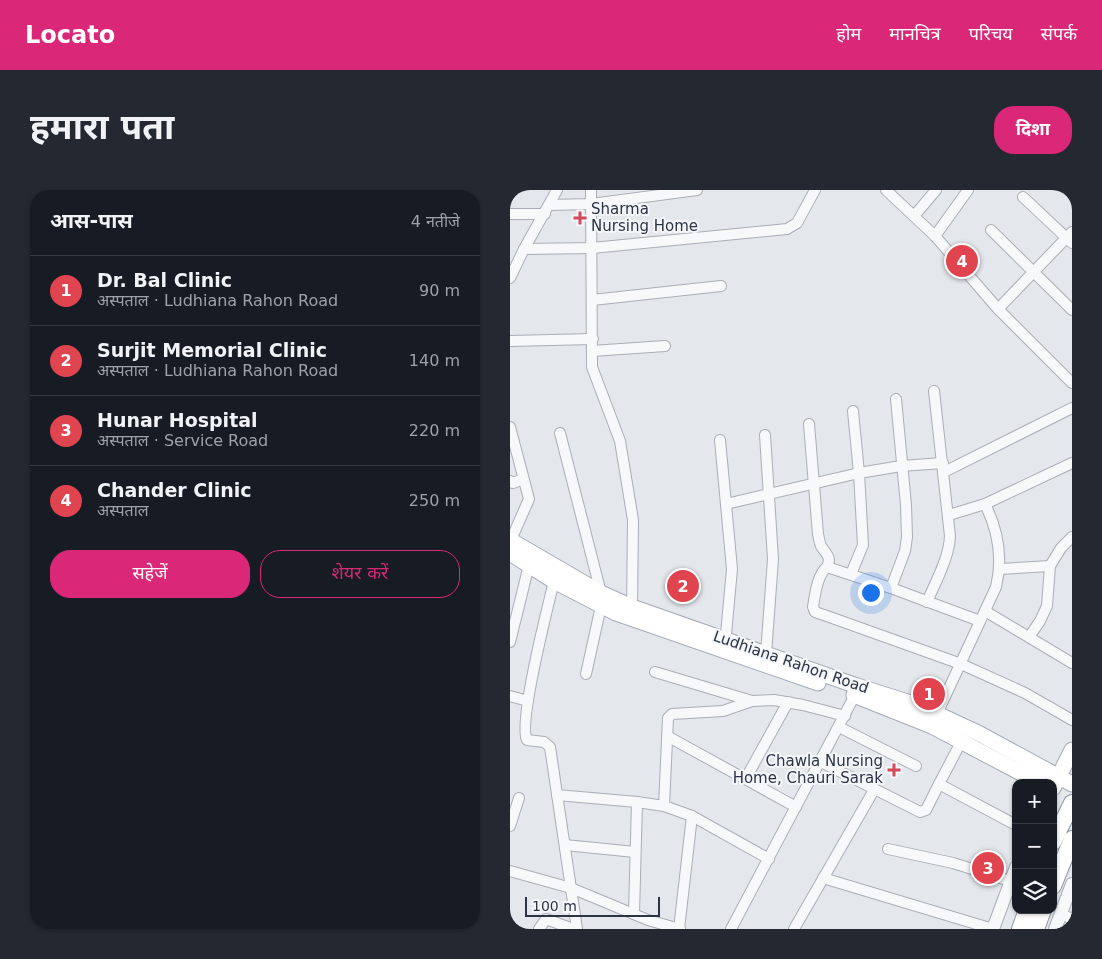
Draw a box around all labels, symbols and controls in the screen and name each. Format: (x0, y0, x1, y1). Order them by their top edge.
text: Locato (25, 21, 115, 49)
text: होम (836, 23, 861, 44)
text: मानचित्र (889, 23, 941, 44)
text: परिचय (969, 23, 1013, 44)
text: संपर्क (1041, 23, 1077, 44)
button: दिशा (994, 106, 1072, 154)
text: हमारा पता (30, 107, 174, 147)
place label: Sharma Nursing Home (591, 200, 698, 235)
text: आस-पास (50, 209, 133, 233)
marker: Sharma Nursing Home (573, 211, 587, 225)
text: 4 नतीजे (411, 212, 460, 231)
pin: 4 (946, 242, 978, 280)
text: Dr. Bal Clinic (97, 269, 232, 291)
text: 1 (60, 281, 72, 300)
text: 90 m (419, 281, 460, 300)
text: अस्पताल · Ludhiana Rahon Road (97, 291, 338, 310)
text: Surjit Memorial Clinic (97, 339, 327, 361)
text: 2 (60, 351, 72, 370)
text: 140 m (409, 351, 460, 370)
text: अस्पताल · Ludhiana Rahon Road (97, 361, 338, 380)
text: Hunar Hospital (97, 409, 258, 431)
text: 3 (60, 421, 72, 440)
text: 220 m (409, 421, 460, 440)
text: अस्पताल · Service Road (97, 431, 268, 450)
text: Chander Clinic (97, 479, 252, 501)
text: 4 (60, 491, 72, 510)
text: 250 m (409, 491, 460, 510)
text: अस्पताल (97, 501, 149, 520)
button: सहेजें (50, 550, 250, 598)
button: शेयर करें (260, 550, 460, 598)
pin: 2 (667, 567, 699, 605)
your location (858, 580, 884, 606)
street label: Ludhiana Rahon Road (711, 627, 871, 697)
pin: 1 (913, 675, 945, 713)
place label: Chawla Nursing Home, Chauri Sarak (733, 752, 883, 787)
marker: Chawla Nursing Home, Chauri Sarak (887, 763, 901, 777)
map controls (1012, 779, 1057, 914)
button: + (1012, 779, 1057, 824)
button: − (1012, 824, 1057, 869)
pin: 3 (972, 849, 1004, 887)
button: layers (1012, 869, 1057, 914)
scale bar (525, 894, 660, 917)
text: 100 m (532, 898, 577, 914)

